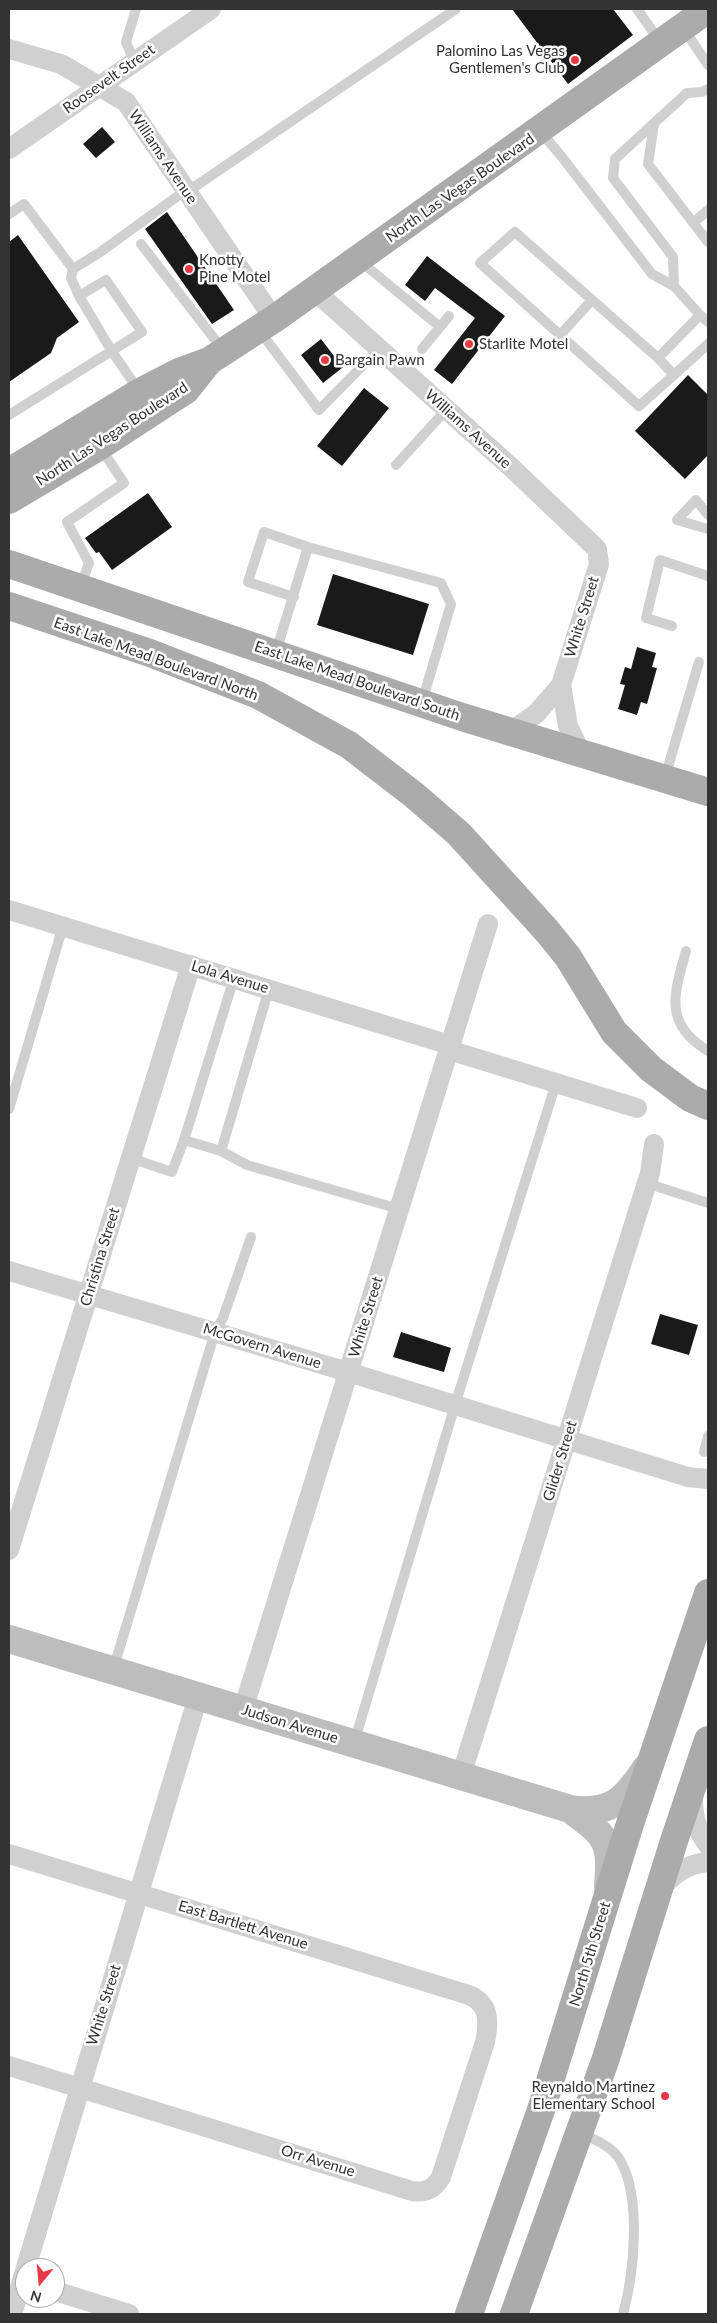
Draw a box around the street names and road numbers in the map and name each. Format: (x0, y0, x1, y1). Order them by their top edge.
street label: Roosevelt Street (60, 41, 158, 117)
street label: Williams Avenue (125, 107, 201, 207)
street label: North Las Vegas Boulevard (382, 130, 538, 246)
street label: North Las Vegas Boulevard (33, 378, 191, 490)
street label: Williams Avenue (421, 386, 515, 472)
street label: White Street (561, 574, 603, 660)
street label: East Lake Mead Boulevard North (51, 614, 261, 704)
street label: East Lake Mead Boulevard South (252, 637, 462, 725)
street label: Lola Avenue (189, 957, 271, 997)
street label: Christina Street (76, 1205, 124, 1309)
street label: White Street (345, 1274, 387, 1360)
street label: McGovern Avenue (201, 1319, 323, 1373)
street label: Glider Street (539, 1419, 581, 1503)
street label: Judson Avenue (240, 1701, 340, 1747)
street label: East Bartlett Avenue (176, 1897, 310, 1953)
street label: North 5th Street (566, 1899, 614, 2009)
street label: White Street (83, 1962, 125, 2048)
street label: Orr Avenue (279, 2141, 357, 2181)

